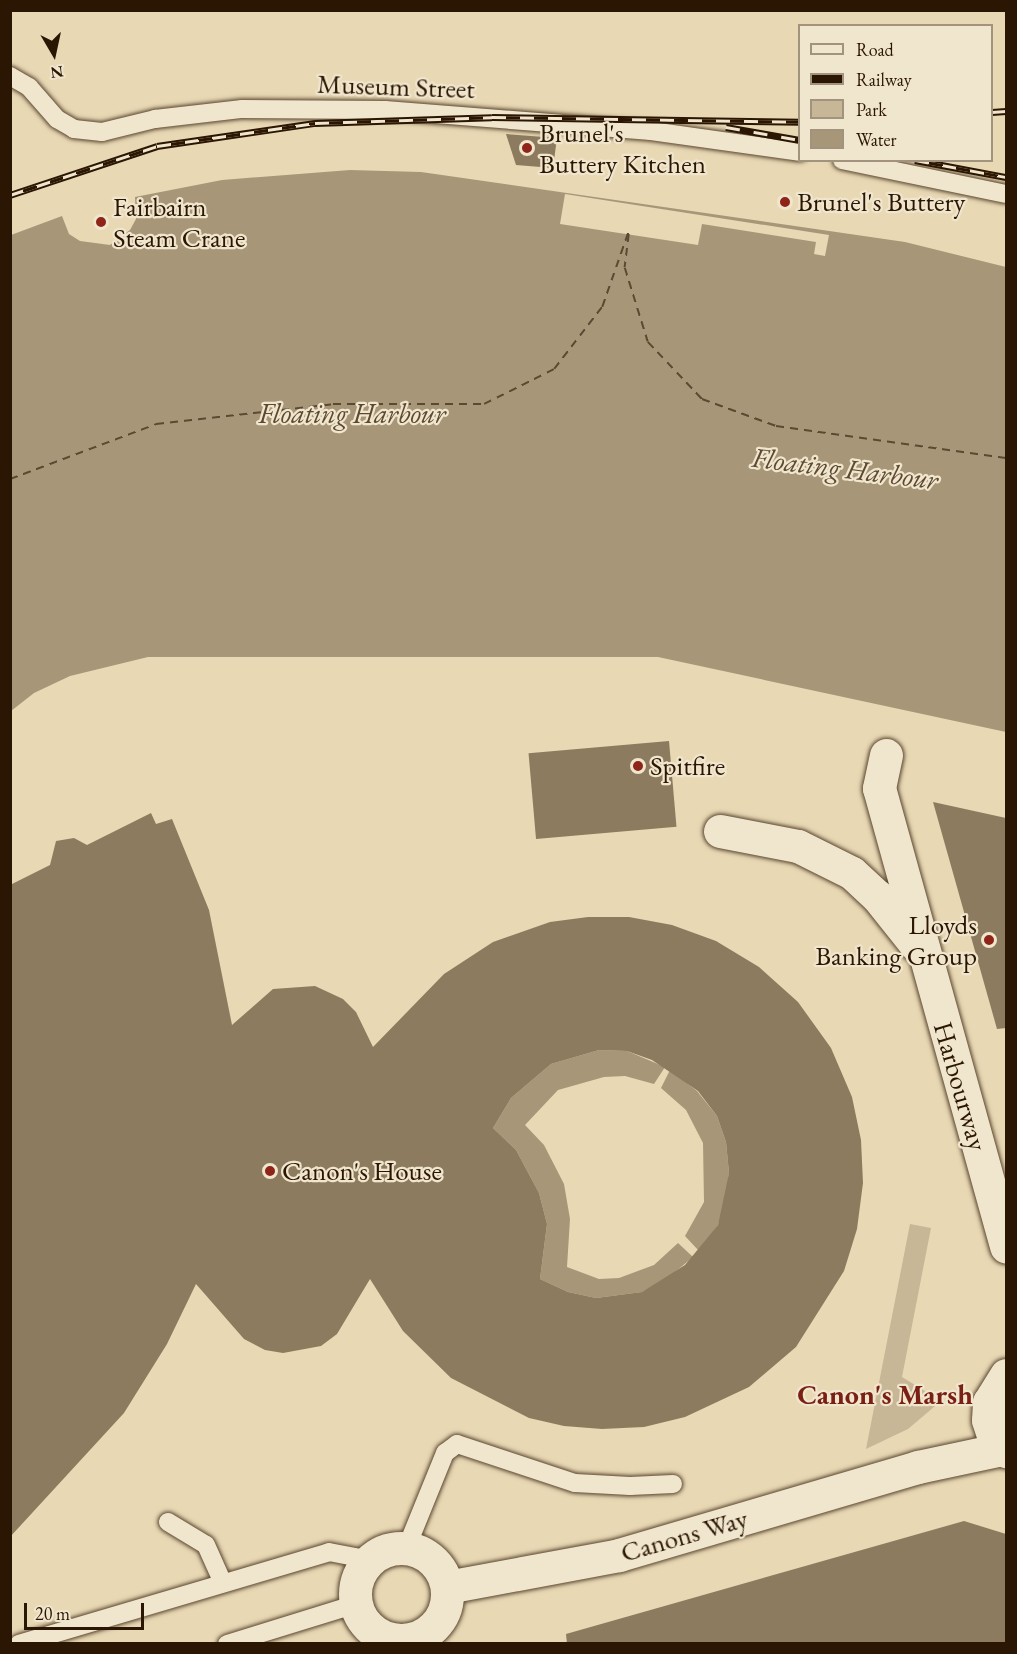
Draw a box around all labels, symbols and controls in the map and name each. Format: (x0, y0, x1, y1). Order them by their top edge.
north arrow (24, 24, 84, 84)
legend (798, 24, 993, 162)
text: Road (856, 38, 894, 61)
text: N (49, 61, 65, 84)
street label: Museum Street (317, 67, 475, 105)
text: Railway (856, 68, 912, 91)
text: Park (856, 98, 887, 121)
place label: Brunel's Buttery Kitchen (539, 116, 706, 179)
text: Water (856, 128, 897, 151)
marker: Brunel's Buttery Kitchen (520, 141, 534, 155)
place label: Brunel's Buttery (797, 186, 965, 218)
place label: Fairbairn Steam Crane (113, 190, 245, 253)
marker: Brunel's Buttery (778, 195, 792, 209)
marker: Fairbairn Steam Crane (94, 215, 108, 229)
water label: Floating Harbour (258, 396, 446, 430)
water label: Floating Harbour (750, 440, 940, 496)
place label: Spitfire (650, 750, 725, 782)
marker: Spitfire (631, 759, 645, 773)
place label: Lloyds Banking Group (815, 908, 977, 971)
marker: Lloyds Banking Group (982, 933, 996, 947)
street label: Harbourway (927, 1018, 995, 1154)
place label: Canon's House (282, 1155, 442, 1187)
marker: Canon's House (263, 1164, 277, 1178)
district label: Canon's Marsh (797, 1377, 973, 1411)
street label: Canons Way (617, 1501, 751, 1569)
scale bar (27, 1591, 147, 1629)
text: 20 m (35, 1602, 70, 1625)

